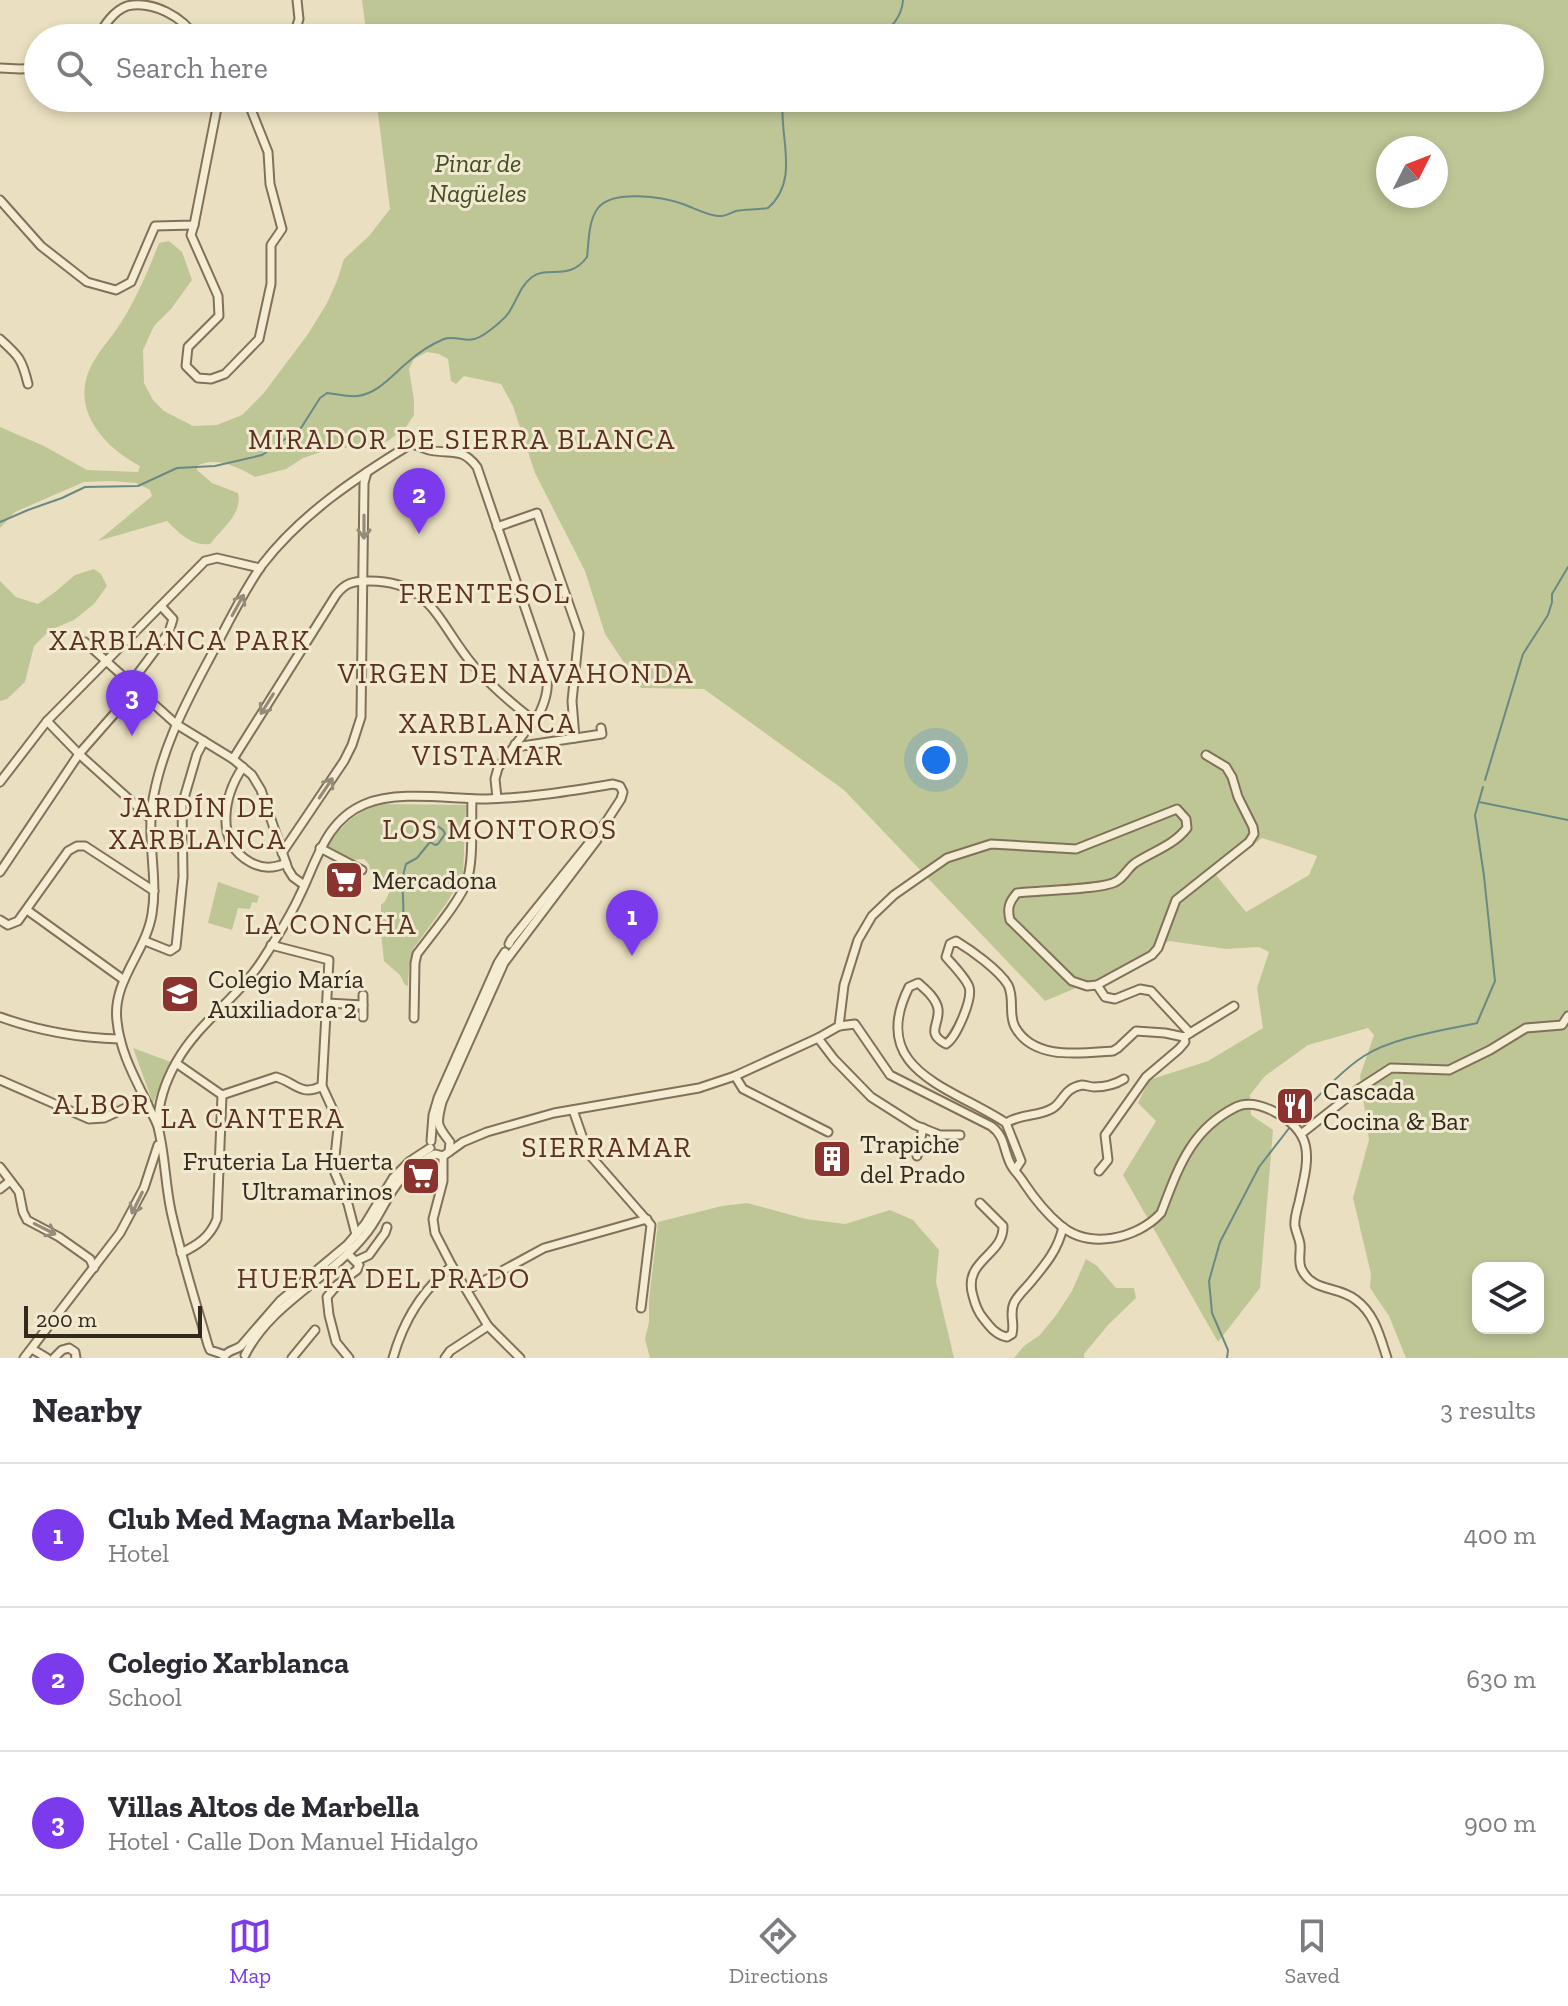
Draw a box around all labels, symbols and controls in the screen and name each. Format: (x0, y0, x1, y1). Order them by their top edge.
search box (24, 24, 1544, 112)
icon: search (52, 46, 96, 90)
text: Search here (116, 50, 268, 86)
north arrow (1376, 136, 1448, 208)
park label: Pinar de Nagüeles (429, 147, 527, 209)
district label: MIRADOR DE SIERRA BLANCA (248, 423, 676, 456)
pin: 2 (393, 468, 445, 534)
one-way arrow (356, 513, 372, 540)
district label: FRENTESOL (399, 577, 571, 610)
one-way arrow (231, 594, 247, 618)
district label: XARBLANCA PARK (49, 624, 311, 657)
district label: VIRGEN DE NAVAHONDA (337, 657, 694, 690)
pin: 3 (106, 670, 158, 736)
one-way arrow (259, 692, 275, 715)
district label: XARBLANCA VISTAMAR (399, 707, 577, 772)
your location (916, 740, 956, 780)
one-way arrow (318, 777, 334, 800)
district label: JARDÍN DE XARBLANCA (109, 791, 287, 856)
district label: LOS MONTOROS (382, 813, 618, 846)
supermarket icon: Mercadona (323, 859, 365, 901)
place label: Mercadona (372, 864, 498, 896)
pin: 1 (606, 890, 658, 956)
district label: LA CONCHA (245, 908, 417, 941)
place label: Colegio María Auxiliadora 2 (208, 963, 364, 1025)
school or university icon: Colegio María Auxiliadora 2 (159, 973, 201, 1015)
place label: Cascada Cocina & Bar (1323, 1075, 1470, 1137)
restaurant icon: Cascada Cocina & Bar (1274, 1085, 1316, 1127)
district label: ALBOR (53, 1088, 151, 1121)
district label: LA CANTERA (161, 1102, 345, 1135)
place label: Trapiche del Prado (860, 1128, 965, 1190)
district label: SIERRAMAR (521, 1131, 693, 1164)
building icon: Trapiche del Prado (811, 1138, 853, 1180)
place label: Fruteria La Huerta Ultramarinos (183, 1145, 393, 1207)
supermarket icon: Fruteria La Huerta Ultramarinos (400, 1155, 442, 1197)
one-way arrow (129, 1190, 144, 1214)
one-way arrow (33, 1222, 57, 1238)
district label: HUERTA DEL PRADO (237, 1262, 531, 1295)
map controls (1472, 1262, 1544, 1334)
button: layers (1472, 1262, 1544, 1334)
scale bar (24, 1302, 202, 1338)
text: 200 m (36, 1306, 97, 1333)
text: Nearby (32, 1390, 142, 1431)
text: 3 results (1440, 1394, 1536, 1426)
text: Club Med Magna Marbella (108, 1501, 455, 1537)
text: 1 (53, 1519, 63, 1551)
text: 400 m (1464, 1519, 1536, 1551)
text: Hotel (108, 1537, 169, 1569)
text: Colegio Xarblanca (108, 1645, 349, 1681)
text: 2 (51, 1663, 65, 1695)
text: 630 m (1466, 1663, 1536, 1695)
text: School (108, 1681, 182, 1713)
text: Villas Altos de Marbella (108, 1789, 419, 1825)
text: 3 (51, 1807, 65, 1839)
text: 900 m (1464, 1807, 1536, 1839)
text: Hotel · Calle Don Manuel Hidalgo (108, 1825, 478, 1857)
tab: Map (228, 1914, 272, 1989)
tab: Directions (729, 1914, 828, 1989)
tab: Saved (1285, 1914, 1340, 1989)

